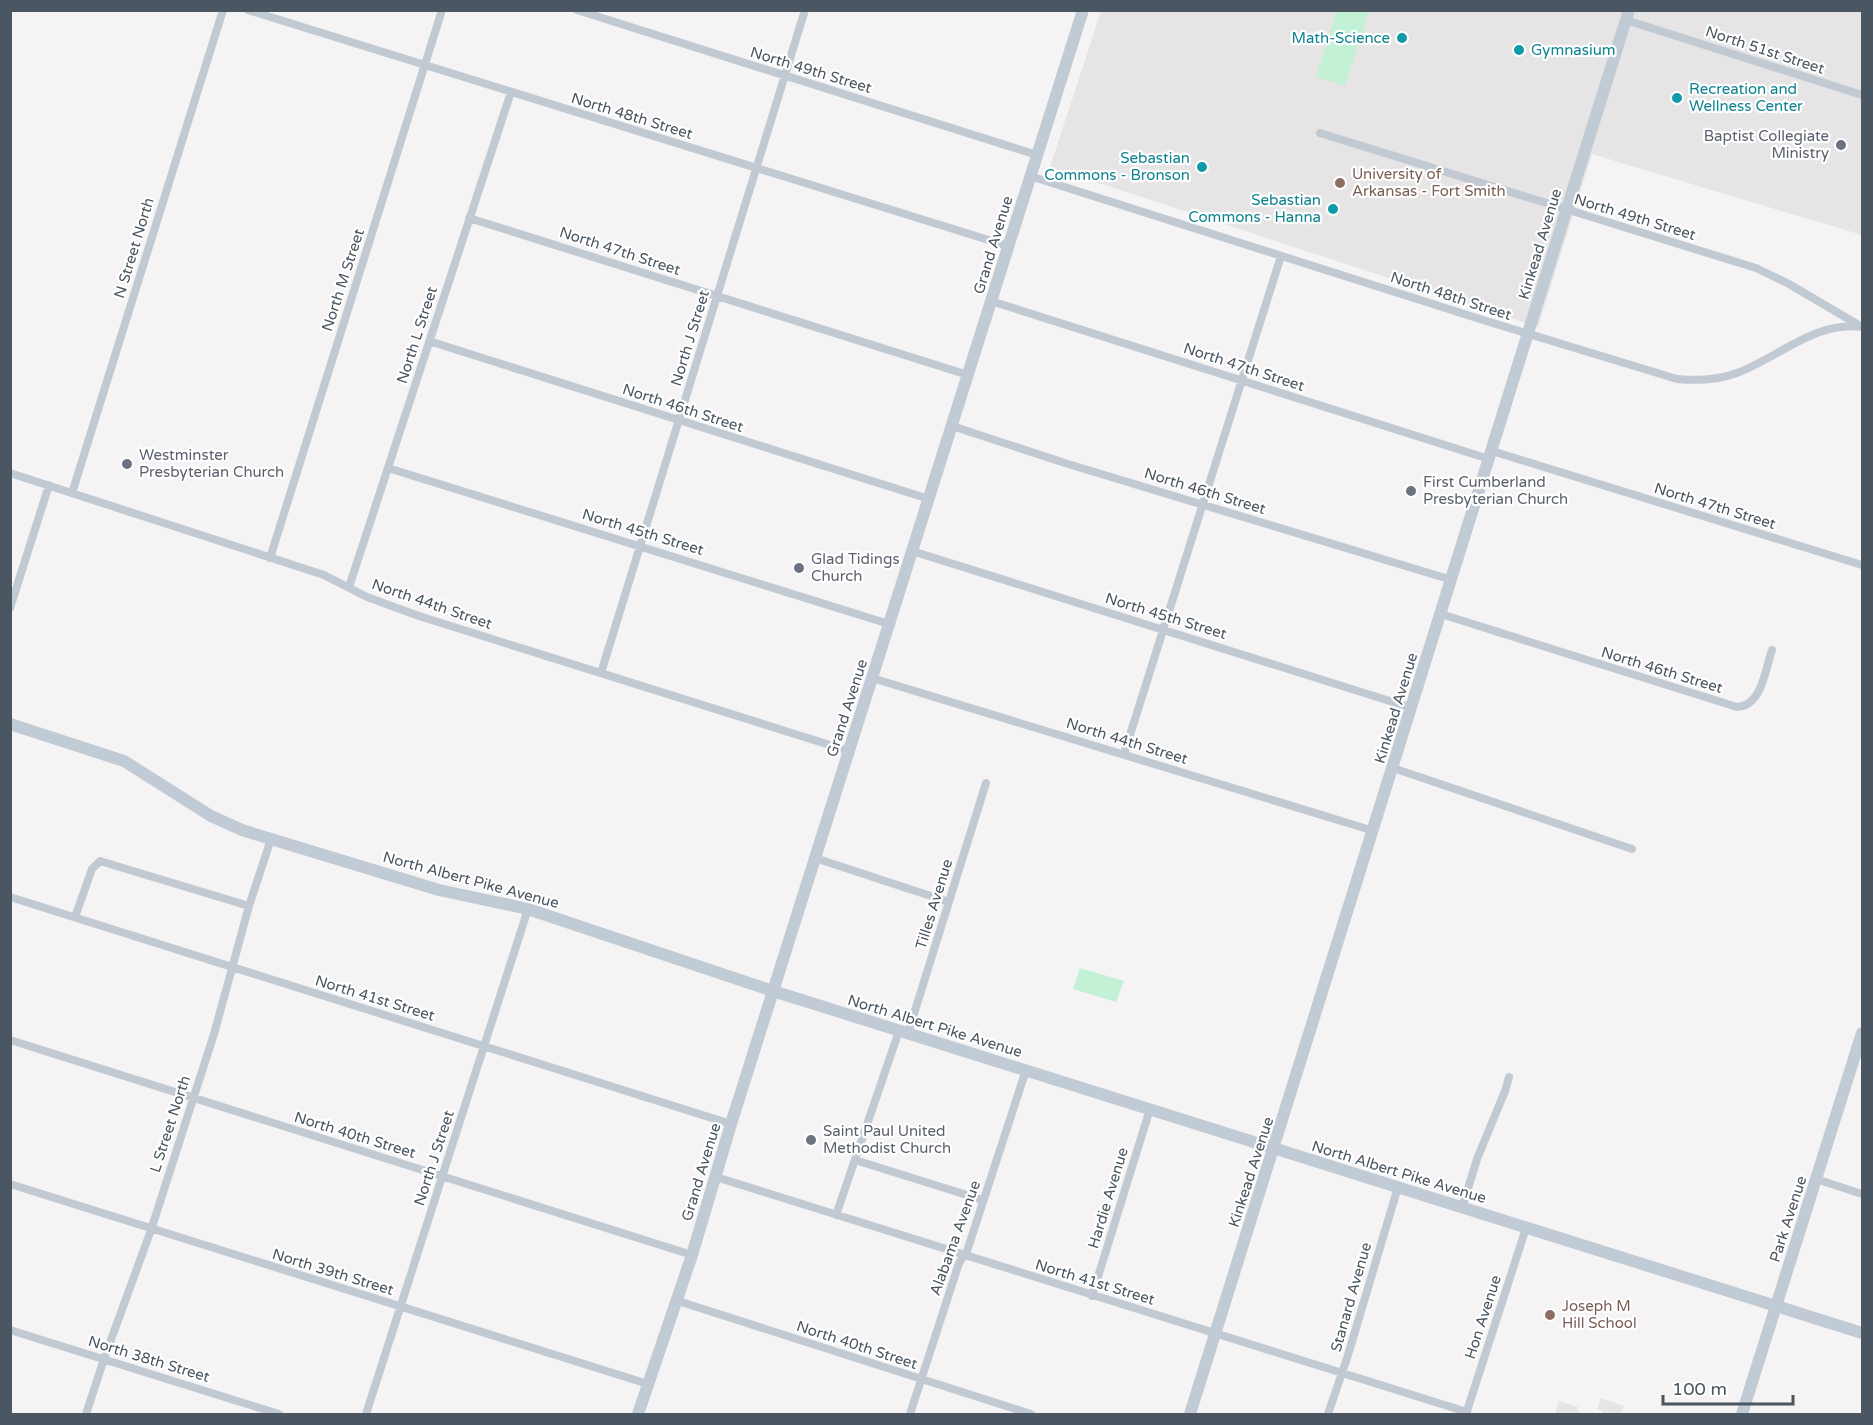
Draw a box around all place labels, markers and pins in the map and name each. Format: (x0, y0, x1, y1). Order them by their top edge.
place label: Math-Science (1292, 29, 1390, 47)
marker: Math-Science (1395, 31, 1409, 45)
place label: Gymnasium (1531, 41, 1616, 59)
marker: Gymnasium (1512, 43, 1526, 57)
place label: Recreation and Wellness Center (1689, 80, 1803, 115)
marker: Recreation and Wellness Center (1670, 91, 1684, 105)
place label: Baptist Collegiate Ministry (1704, 127, 1829, 162)
marker: Baptist Collegiate Ministry (1834, 138, 1848, 152)
place label: Sebastian Commons - Bronson (1044, 149, 1190, 184)
marker: Sebastian Commons - Bronson (1195, 160, 1209, 174)
place label: University of Arkansas - Fort Smith (1352, 165, 1506, 200)
marker: University of Arkansas - Fort Smith (1333, 176, 1347, 190)
place label: Sebastian Commons - Hanna (1188, 191, 1321, 226)
marker: Sebastian Commons - Hanna (1326, 202, 1340, 216)
place label: Westminster Presbyterian Church (139, 446, 284, 481)
marker: Westminster Presbyterian Church (120, 457, 134, 471)
place label: First Cumberland Presbyterian Church (1423, 473, 1568, 508)
marker: First Cumberland Presbyterian Church (1404, 484, 1418, 498)
place label: Glad Tidings Church (811, 550, 900, 585)
marker: Glad Tidings Church (792, 561, 806, 575)
place label: Saint Paul United Methodist Church (823, 1122, 951, 1157)
marker: Saint Paul United Methodist Church (804, 1133, 818, 1147)
place label: Joseph M Hill School (1562, 1297, 1637, 1332)
marker: Joseph M Hill School (1543, 1308, 1557, 1322)

